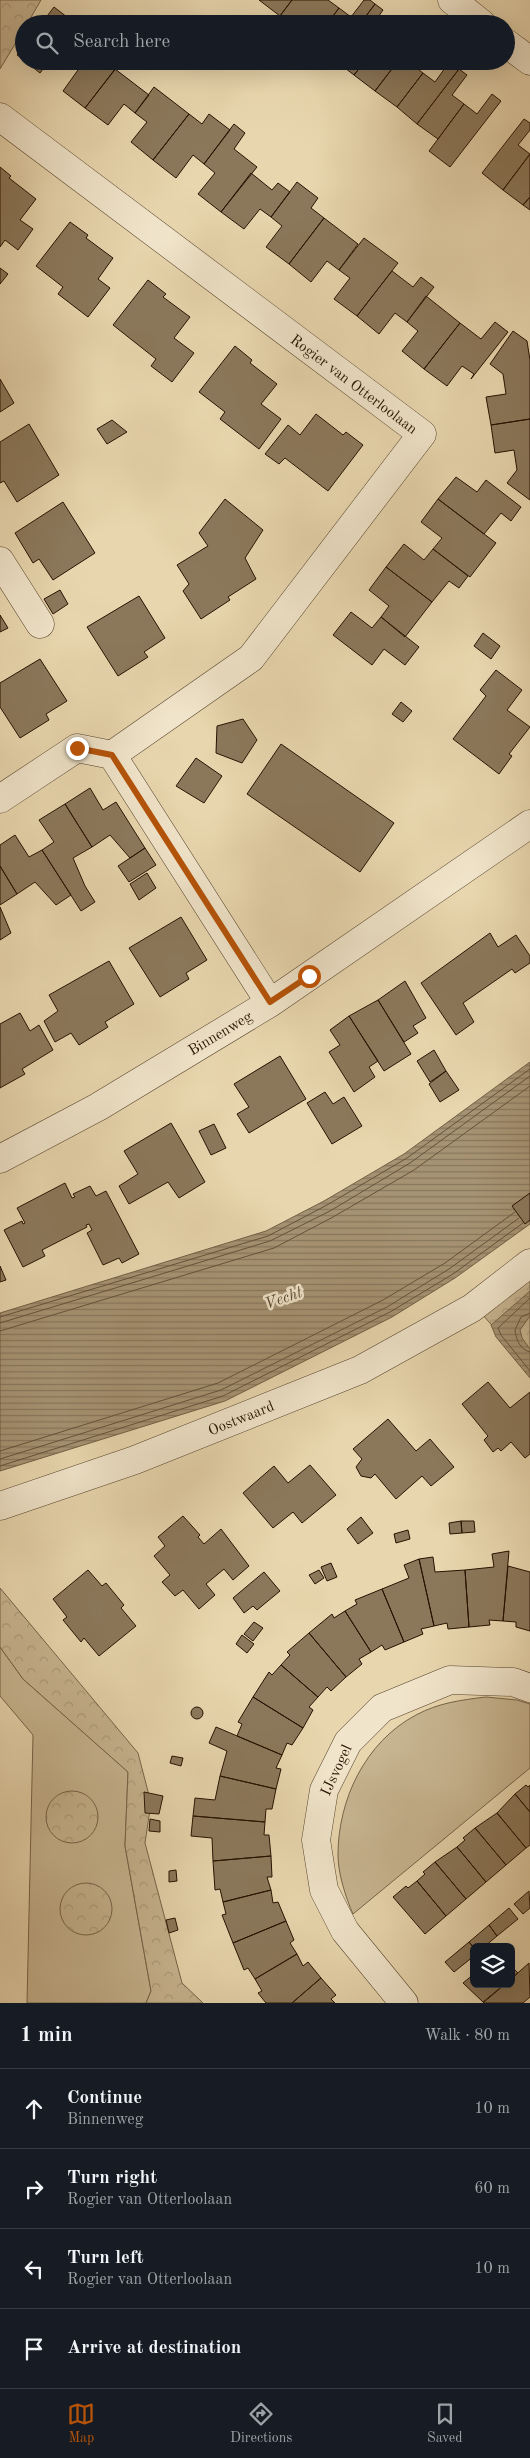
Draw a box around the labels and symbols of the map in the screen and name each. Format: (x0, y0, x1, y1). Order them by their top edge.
street label: Rogier van Otterloolaan (287, 333, 419, 438)
route end (66, 737, 89, 760)
route start (298, 965, 321, 988)
street label: Binnenweg (186, 1009, 255, 1059)
water label: Vecht (263, 1285, 305, 1313)
street label: Oostwaard (206, 1399, 277, 1439)
street label: IJsvogel (319, 1743, 356, 1798)

